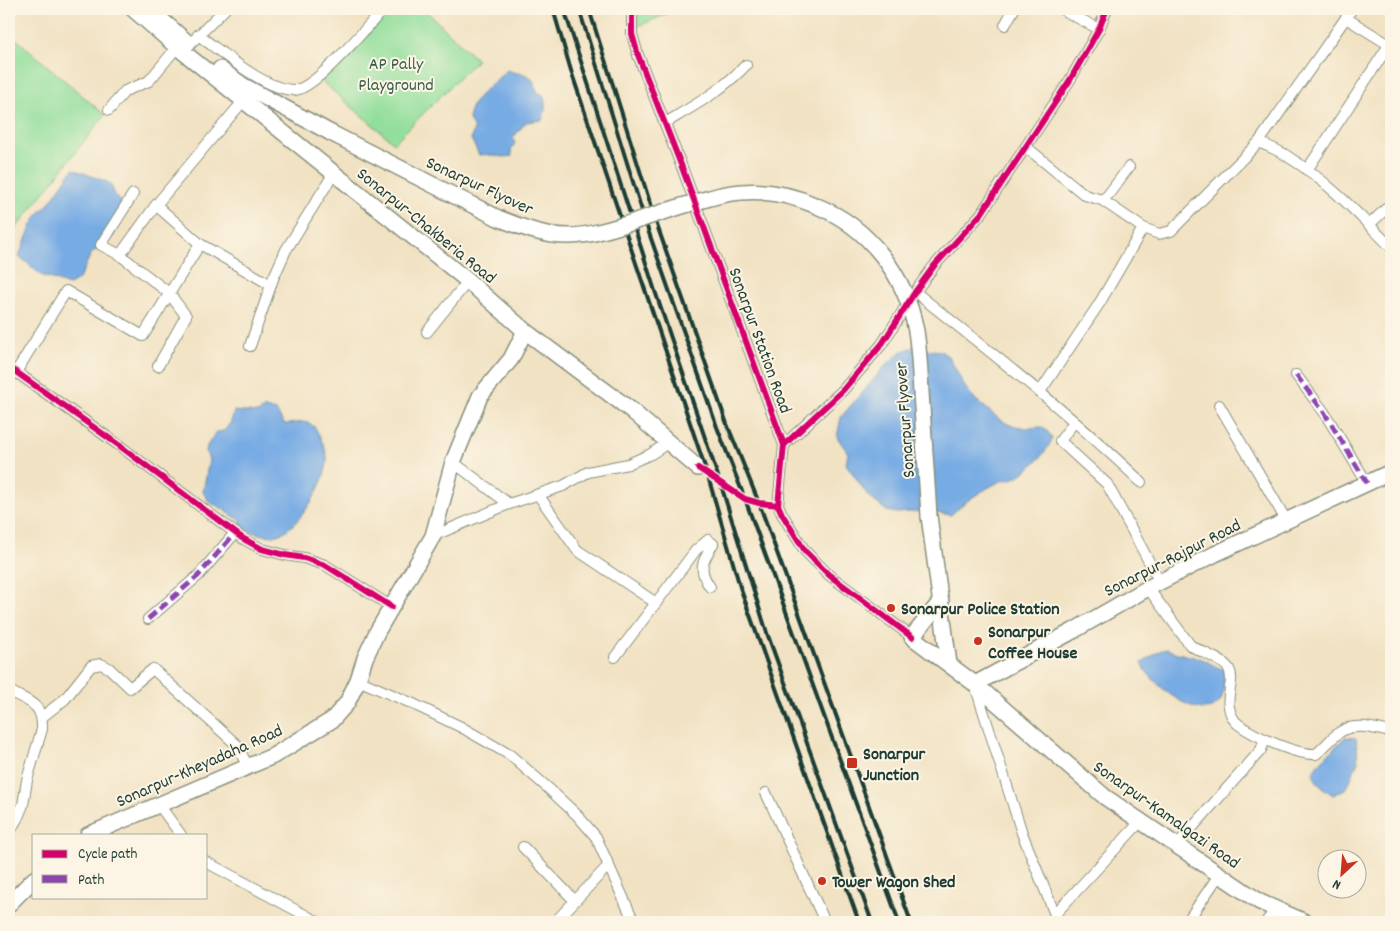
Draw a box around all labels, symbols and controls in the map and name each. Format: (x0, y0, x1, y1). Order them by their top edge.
park label: AP Pally Playground (358, 53, 434, 99)
street label: Sonarpur Flyover (421, 151, 537, 223)
street label: Sonarpur-Chakberia Road (350, 163, 501, 291)
street label: Sonarpur Station Road (721, 265, 797, 417)
street label: Sonarpur Flyover (890, 361, 923, 479)
street label: Sonarpur-Rajpur Road (1100, 514, 1246, 605)
place label: Sonarpur Police Station (901, 598, 1060, 623)
marker: Sonarpur Police Station (885, 602, 897, 614)
place label: Sonarpur Coffee House (988, 621, 1078, 667)
marker: Sonarpur Coffee House (972, 635, 984, 647)
street label: Sonarpur-Kheyadaha Road (113, 719, 287, 815)
place label: Sonarpur Junction (863, 743, 925, 789)
marker: Sonarpur Junction (845, 756, 859, 770)
street label: Sonarpur-Kamalgazi Road (1087, 756, 1244, 876)
legend (32, 834, 208, 898)
text: Cycle path (78, 844, 138, 866)
north arrow (1318, 848, 1368, 898)
text: Path (78, 870, 104, 892)
place label: Tower Wagon Shed (832, 871, 956, 896)
text: N (1330, 873, 1345, 894)
marker: Tower Wagon Shed (816, 875, 828, 887)

